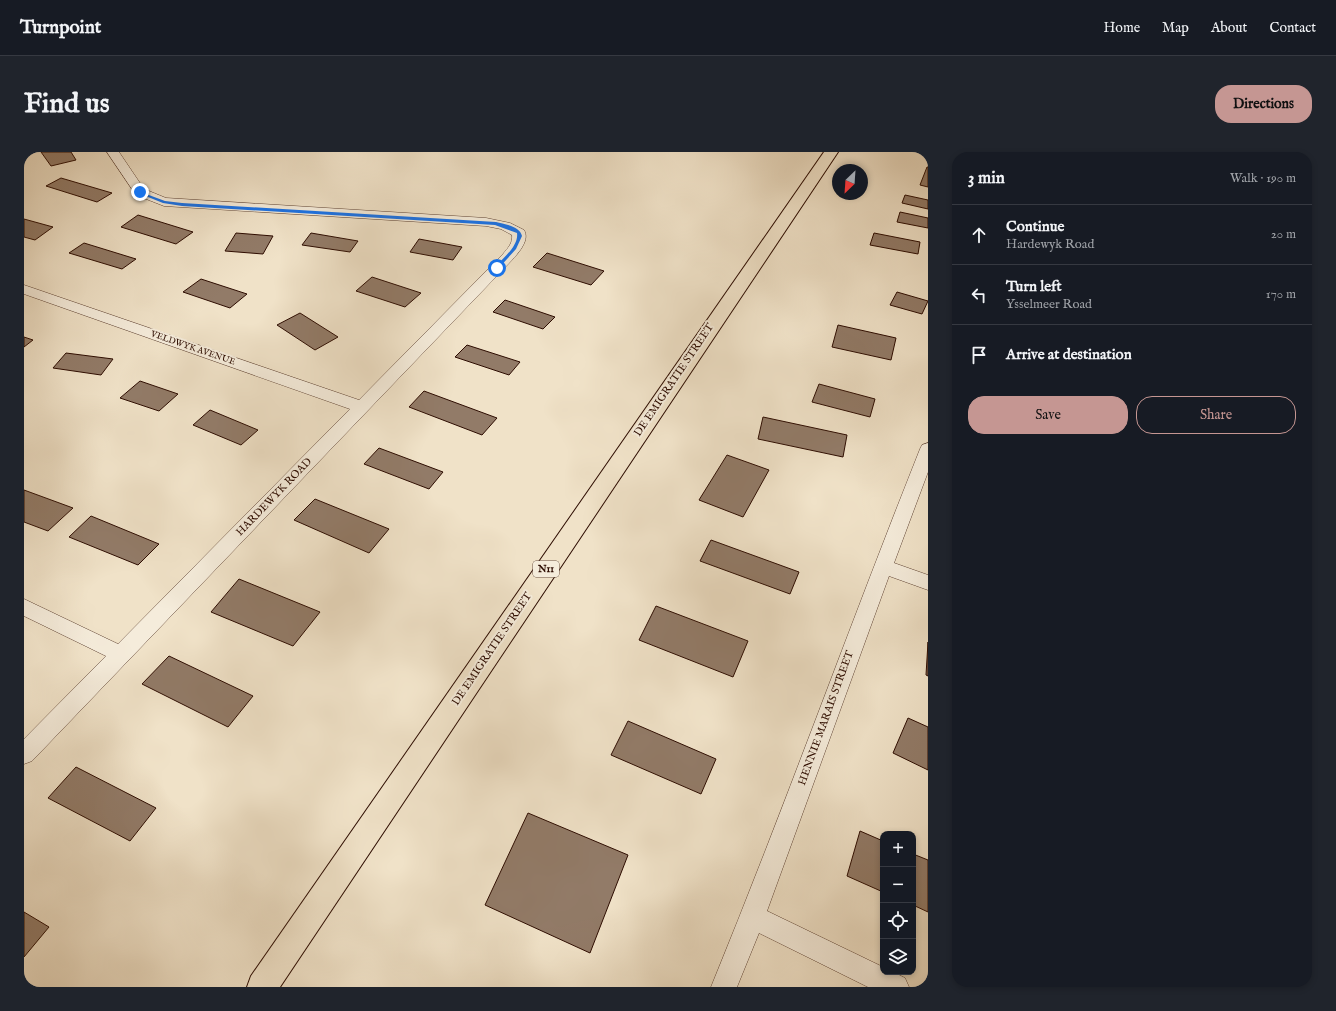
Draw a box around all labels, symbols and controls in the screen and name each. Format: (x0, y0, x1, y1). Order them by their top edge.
text: Turnpoint (20, 16, 101, 40)
text: Home (1104, 19, 1140, 37)
text: Map (1162, 19, 1189, 37)
text: About (1211, 19, 1247, 37)
text: Contact (1269, 19, 1316, 37)
button: Directions (1215, 85, 1312, 123)
text: Find us (24, 87, 110, 122)
north arrow (832, 164, 868, 200)
text: 3 min (968, 168, 1005, 189)
text: Walk · 190 m (1230, 170, 1296, 187)
route end (131, 183, 149, 201)
text: Continue (1006, 217, 1064, 236)
icon: ahead (968, 224, 990, 246)
text: 20 m (1271, 226, 1296, 243)
text: Hardewyk Road (1006, 236, 1094, 253)
route start (488, 259, 506, 277)
text: Turn left (1006, 277, 1062, 296)
icon: left (968, 284, 990, 306)
text: 170 m (1266, 286, 1296, 303)
text: Ysselmeer Road (1006, 296, 1092, 313)
street label: DE EMIGRATIE STREET (631, 321, 717, 439)
street label: VELDWYK AVENUE (148, 328, 237, 368)
icon: arrive (968, 344, 990, 366)
text: Arrive at destination (1006, 345, 1132, 364)
button: Save (968, 396, 1128, 434)
button: Share (1136, 396, 1296, 434)
street label: HARDEWYK ROAD (233, 455, 315, 539)
road number: N11 (533, 561, 559, 577)
street label: DE EMIGRATIE STREET (449, 590, 535, 708)
street label: HENNIE MARAIS STREET (795, 649, 857, 787)
map controls (880, 831, 916, 975)
button: + (880, 831, 916, 867)
button: − (880, 867, 916, 903)
button: locate (880, 903, 916, 939)
button: layers (880, 939, 916, 975)

